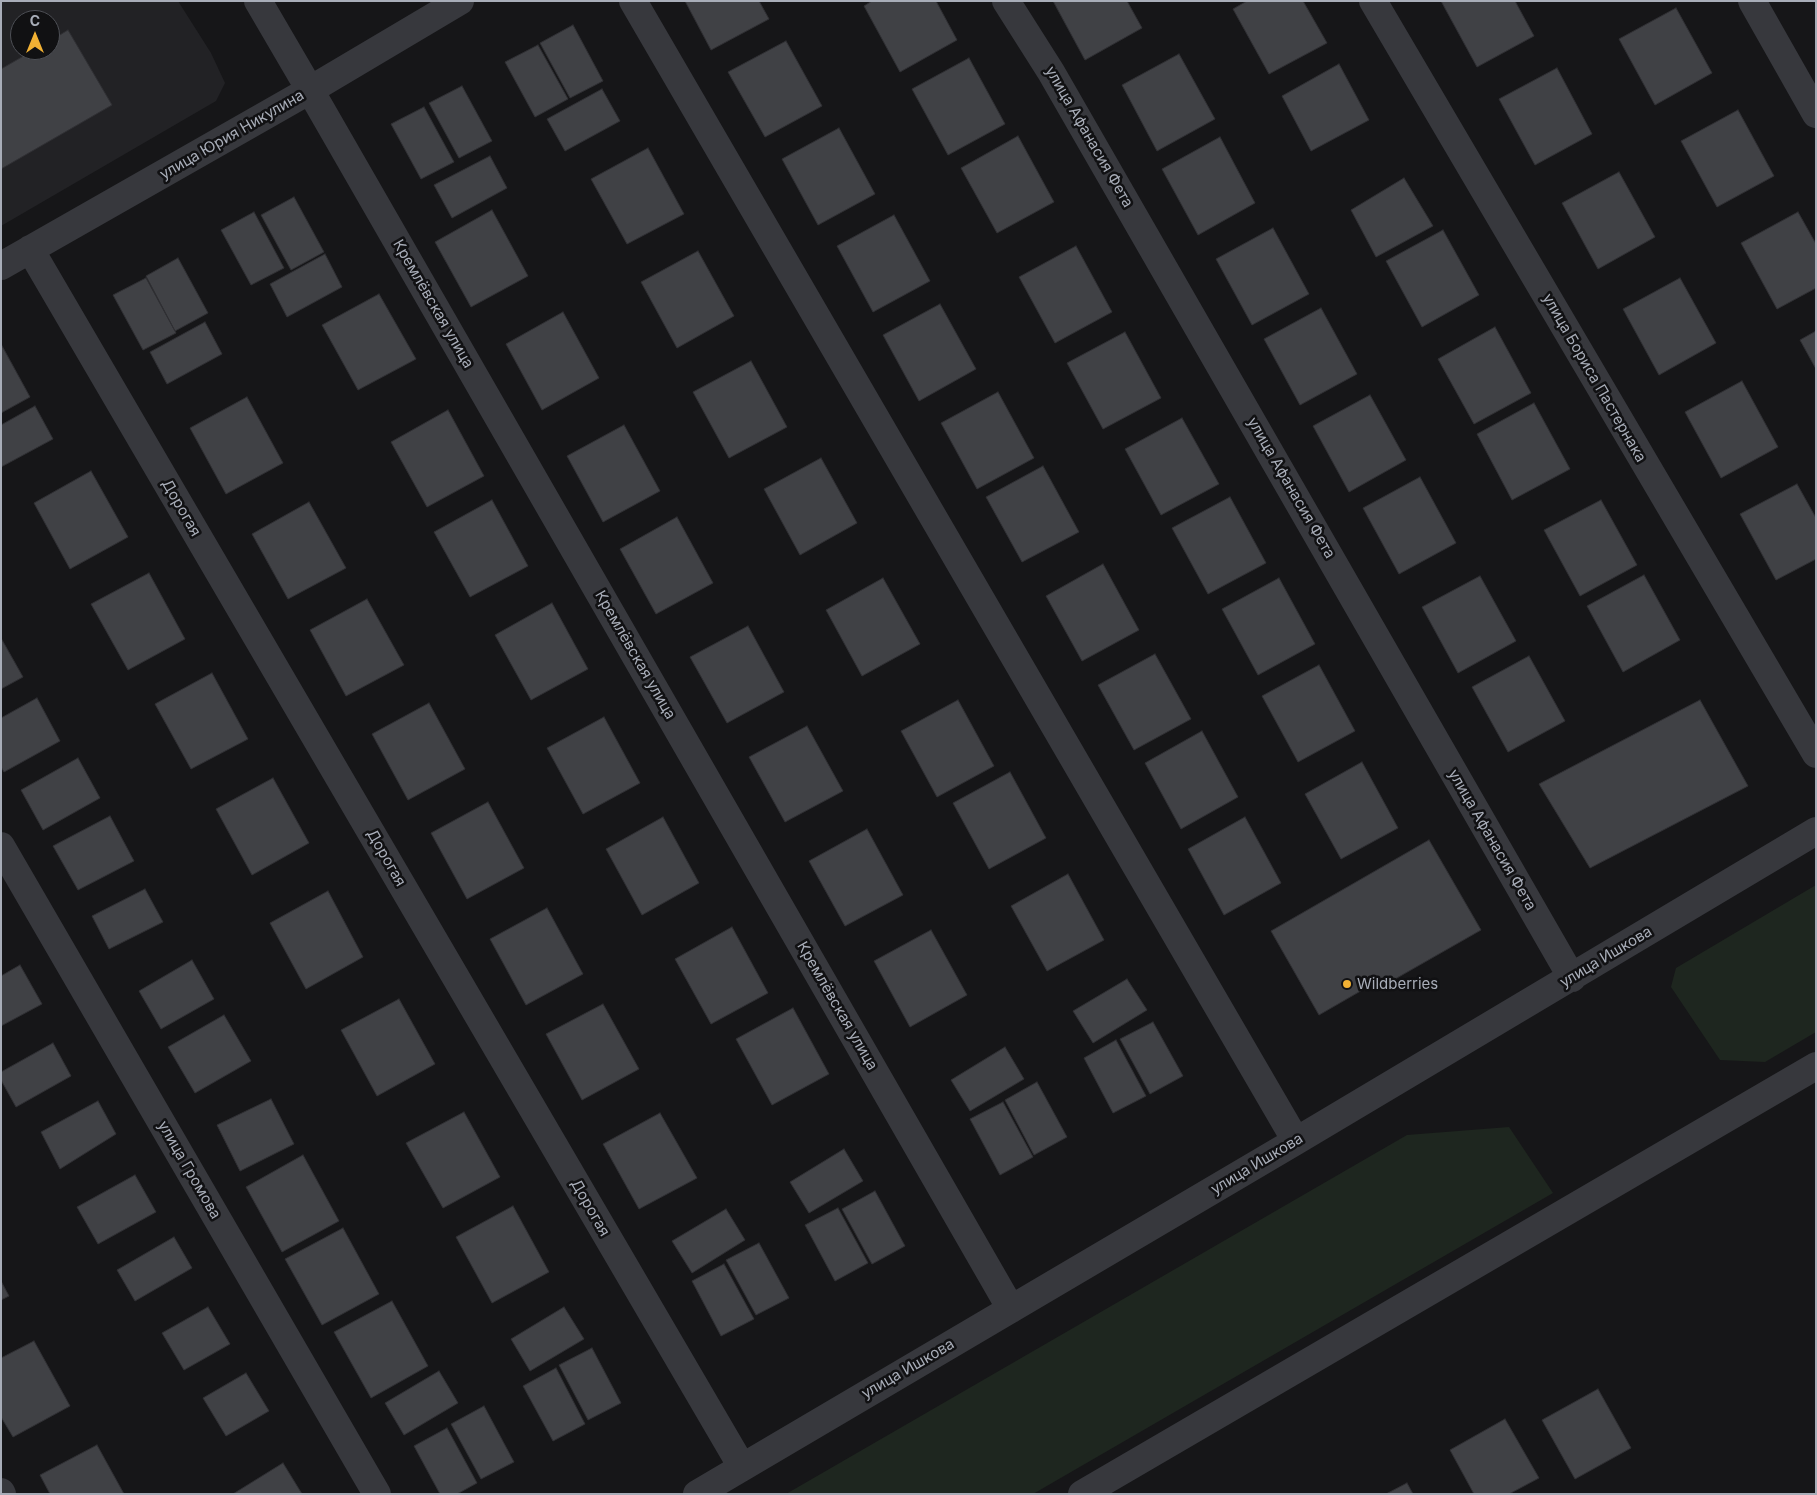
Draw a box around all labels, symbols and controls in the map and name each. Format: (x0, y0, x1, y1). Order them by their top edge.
north arrow (10, 10, 60, 60)
text: С (30, 12, 40, 29)
street label: улица Афанасия Фета (1041, 63, 1137, 211)
street label: улица Юрия Никулина (157, 86, 307, 184)
street label: Кремлёвская улица (389, 236, 477, 372)
street label: улица Бориса Пастернака (1538, 291, 1650, 465)
street label: улица Афанасия Фета (1243, 414, 1339, 562)
street label: Дорогая (158, 476, 204, 540)
street label: Кремлёвская улица (591, 587, 679, 723)
street label: улица Афанасия Фета (1444, 766, 1540, 914)
street label: Дорогая (363, 826, 409, 890)
street label: улица Ишкова (1557, 922, 1655, 992)
street label: Кремлёвская улица (793, 938, 881, 1074)
place label: Wildberries (1357, 975, 1438, 993)
marker: Wildberries (1341, 978, 1353, 990)
street label: улица Громова (154, 1118, 224, 1222)
street label: улица Ишкова (1208, 1129, 1306, 1199)
street label: Дорогая (567, 1176, 613, 1240)
street label: улица Ишкова (858, 1335, 958, 1403)

